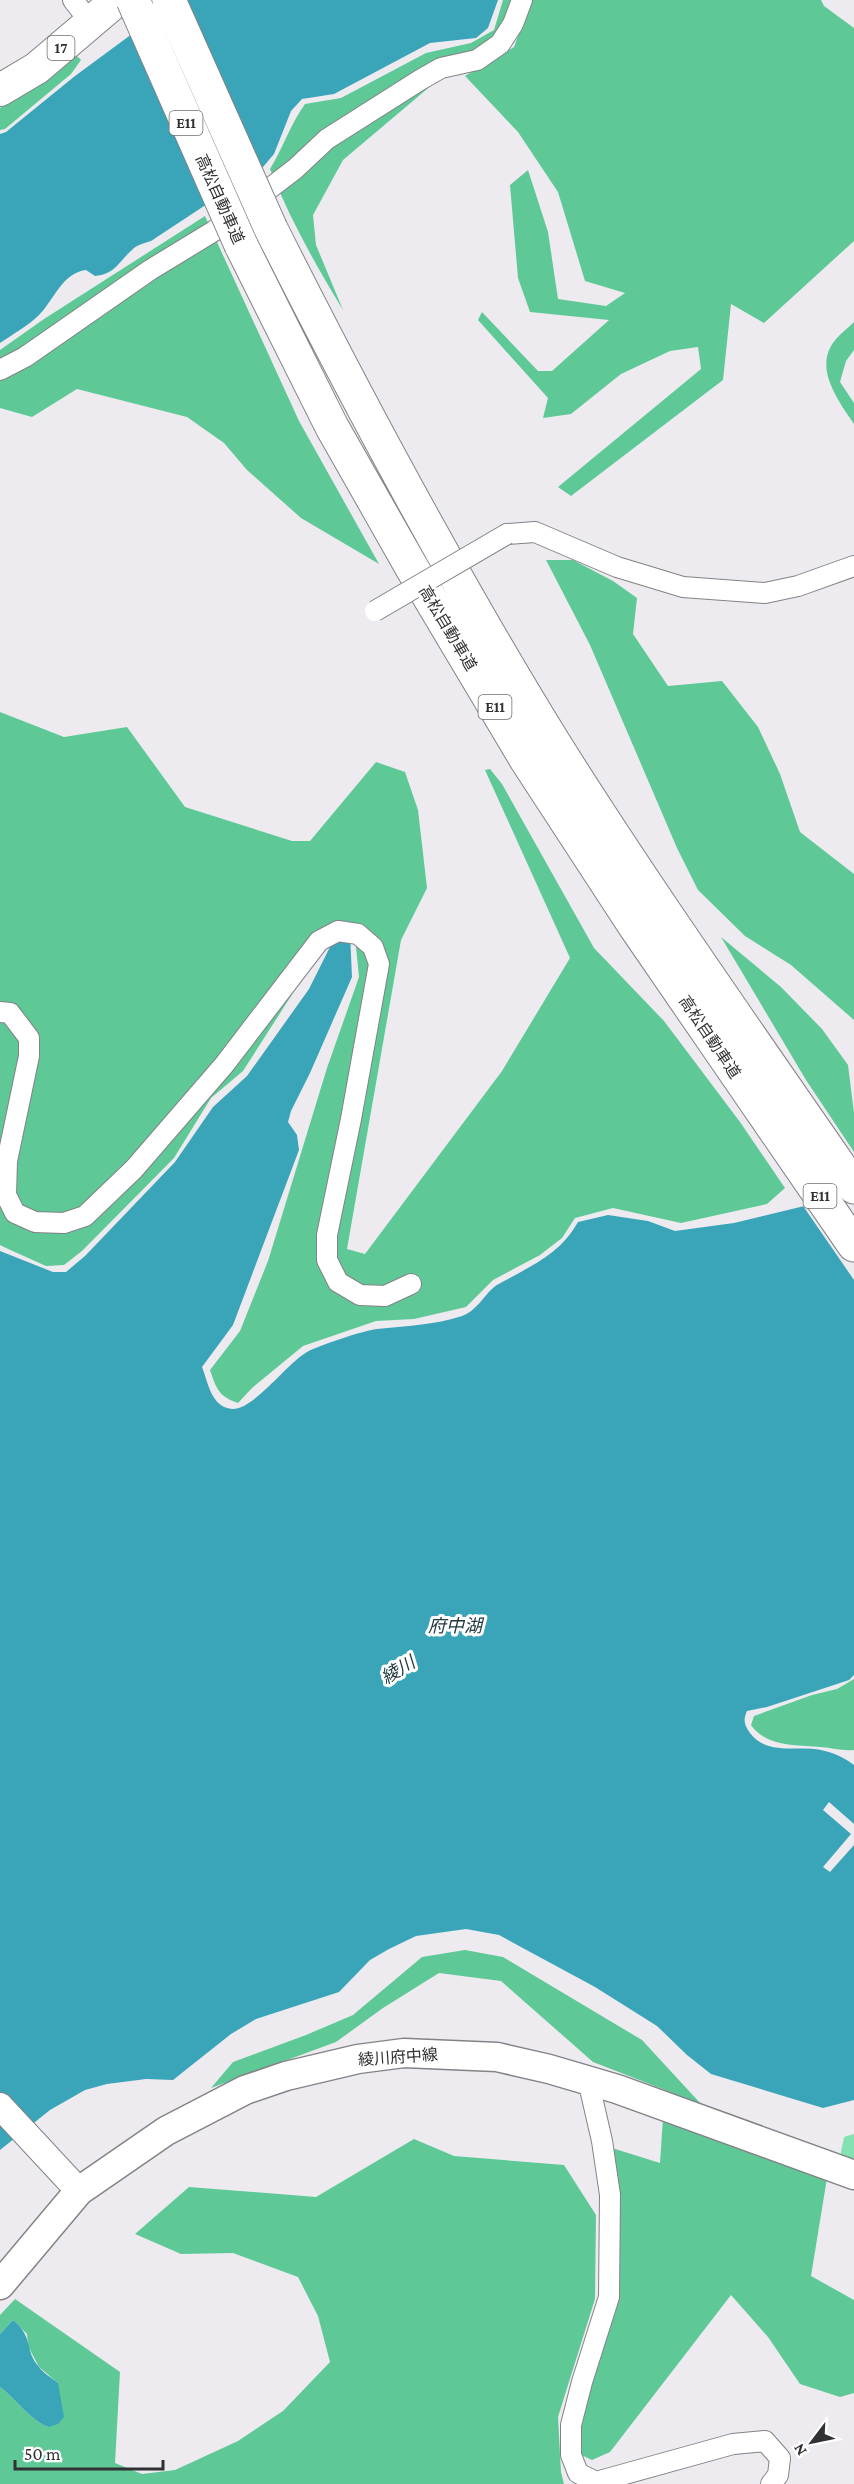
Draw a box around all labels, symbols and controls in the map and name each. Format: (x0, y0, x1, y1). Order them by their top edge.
road number: 17 (48, 36, 74, 60)
road number: E11 (170, 111, 202, 135)
street label: 高松自動車道 (193, 152, 247, 246)
street label: 高松自動車道 (416, 582, 480, 674)
road number: E11 (478, 695, 512, 719)
street label: 高松自動車道 (676, 992, 744, 1082)
road number: E11 (804, 1184, 836, 1208)
water label: 府中湖 (428, 1616, 485, 1636)
water label: 綾川 (377, 1651, 420, 1688)
street label: 綾川府中線 (357, 2046, 439, 2068)
north arrow (782, 2412, 842, 2472)
scale bar (15, 2433, 164, 2471)
text: N (790, 2440, 810, 2459)
text: 50 m (24, 2444, 61, 2464)

